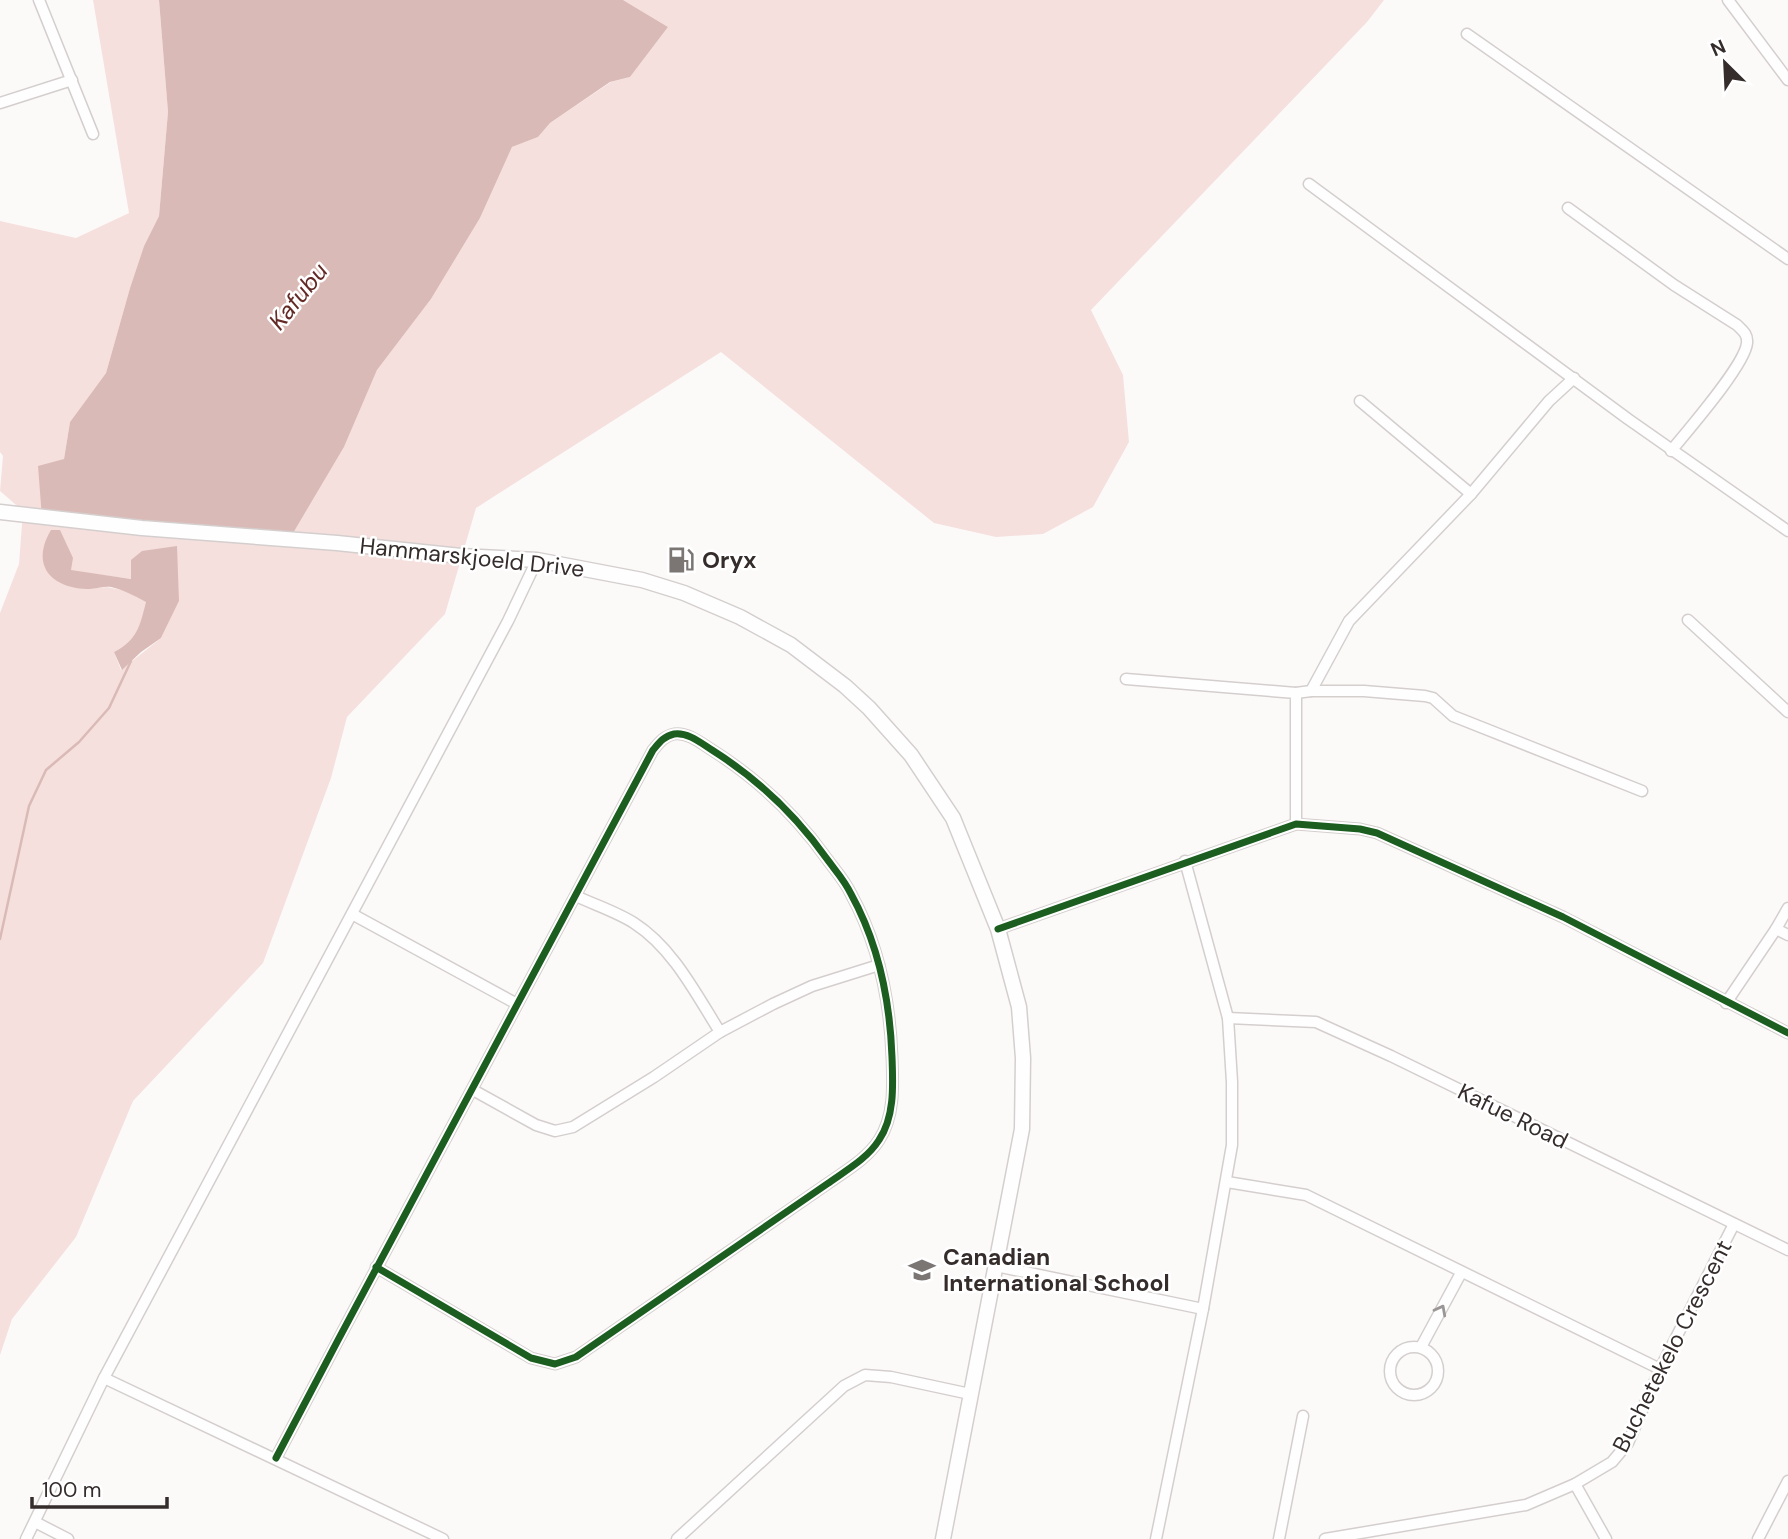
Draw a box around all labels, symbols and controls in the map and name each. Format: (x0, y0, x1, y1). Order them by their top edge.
north arrow (1690, 28, 1760, 98)
text: N (1707, 34, 1730, 62)
water label: Kafubu (262, 256, 335, 336)
street label: Hammarskjoeld Drive (358, 530, 586, 584)
fuel station icon: Oryx (666, 545, 696, 575)
place label: Oryx (702, 545, 756, 575)
street label: Kafue Road (1453, 1076, 1573, 1156)
street label: Buchetekelo Crescent (1605, 1235, 1739, 1457)
place label: Canadian International School (943, 1242, 1170, 1298)
school or university icon: Canadian International School (907, 1255, 937, 1285)
one-way arrow (1433, 1305, 1446, 1317)
scale bar (32, 1466, 166, 1510)
text: 100 m (42, 1476, 102, 1504)

